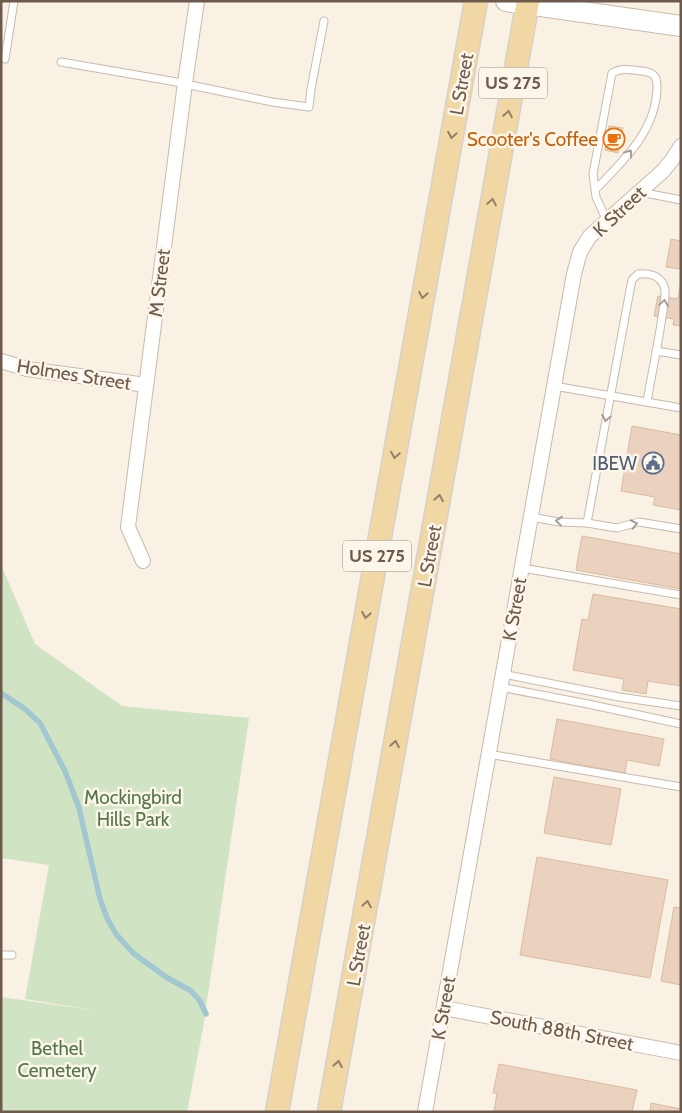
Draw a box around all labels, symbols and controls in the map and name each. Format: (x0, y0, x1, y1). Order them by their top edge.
street label: L Street (445, 51, 478, 117)
road number: US 275 (479, 68, 547, 99)
one-way arrow (502, 110, 512, 119)
cafe icon: Scooter's Coffee (602, 127, 626, 151)
place label: Scooter's Coffee (467, 128, 598, 151)
one-way arrow (447, 131, 458, 140)
one-way arrow (623, 149, 632, 159)
street label: K Street (588, 181, 651, 242)
one-way arrow (486, 197, 497, 206)
street label: M Street (144, 247, 175, 318)
one-way arrow (419, 291, 429, 300)
one-way arrow (658, 298, 669, 306)
street label: Holmes Street (15, 354, 133, 395)
one-way arrow (601, 414, 612, 423)
one-way arrow (390, 451, 400, 460)
public building icon: IBEW (641, 451, 665, 475)
place label: IBEW (592, 452, 637, 475)
one-way arrow (434, 493, 444, 502)
one-way arrow (554, 516, 562, 527)
one-way arrow (629, 519, 638, 530)
street label: L Street (413, 523, 446, 589)
road number: US 275 (343, 540, 411, 572)
street label: K Street (498, 575, 531, 643)
one-way arrow (362, 611, 372, 620)
one-way arrow (390, 739, 400, 748)
park label: Mockingbird Hills Park (84, 786, 182, 831)
one-way arrow (361, 899, 371, 908)
street label: L Street (342, 922, 375, 988)
street label: K Street (427, 974, 460, 1042)
street label: South 88th Street (488, 1005, 636, 1056)
park label: Bethel Cemetery (17, 1037, 97, 1082)
one-way arrow (332, 1059, 343, 1068)

